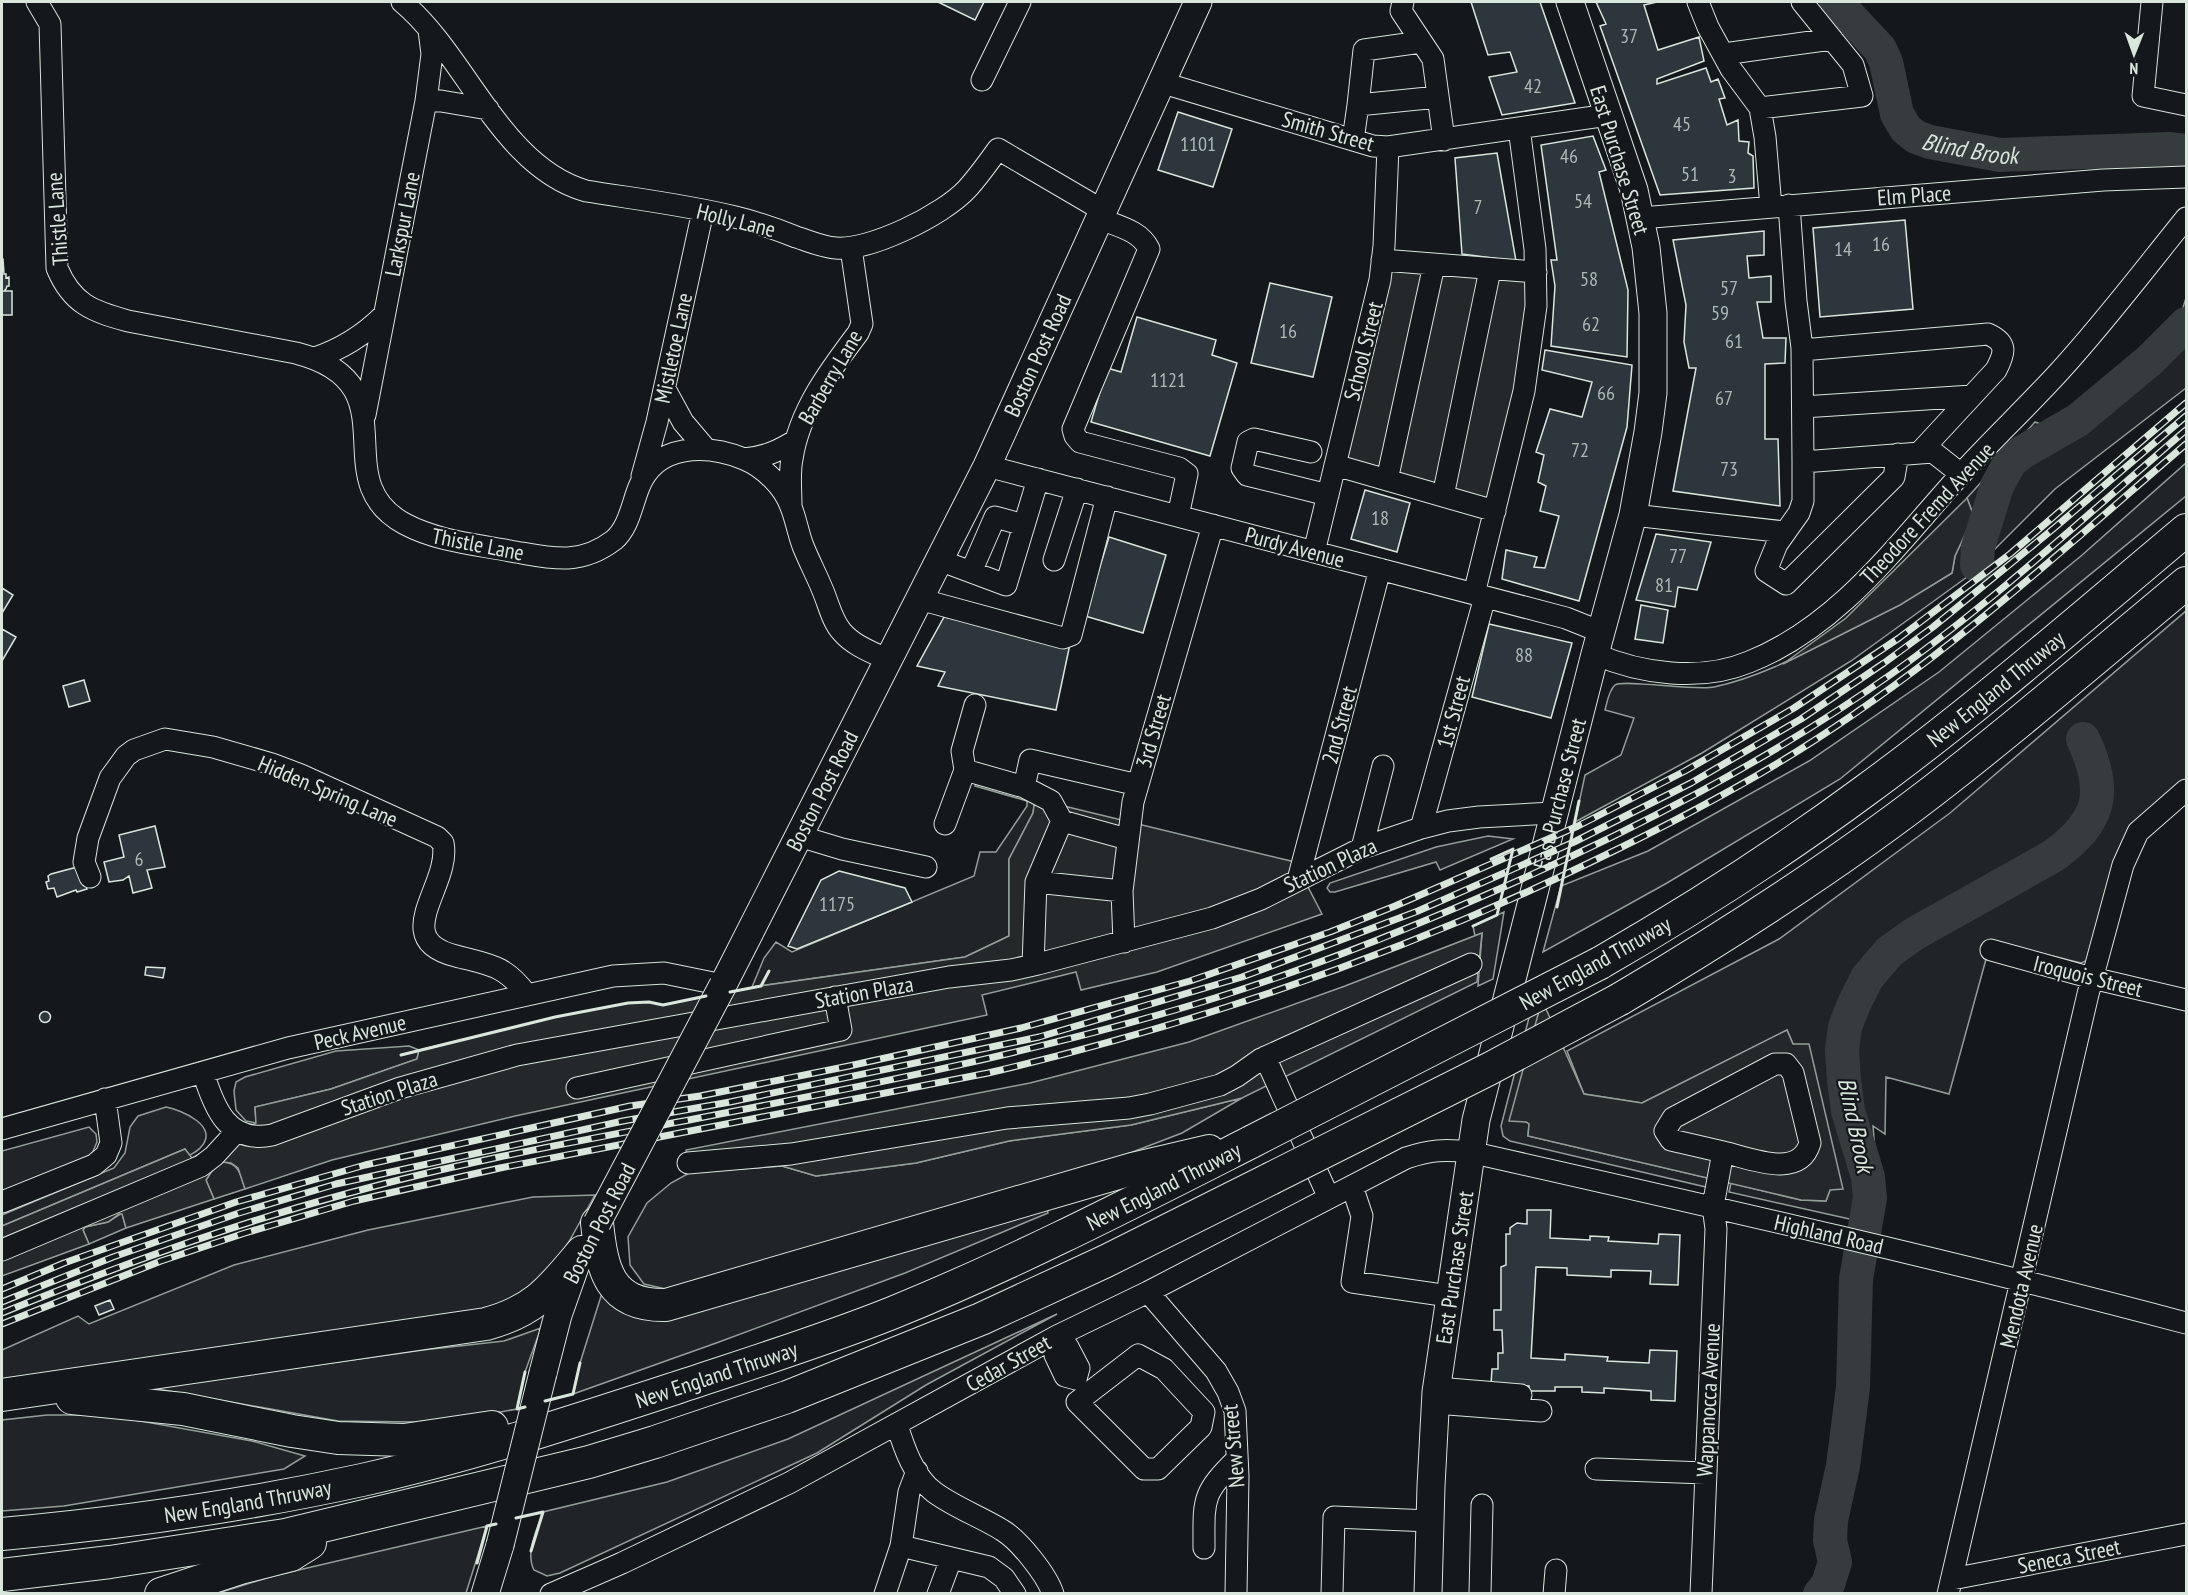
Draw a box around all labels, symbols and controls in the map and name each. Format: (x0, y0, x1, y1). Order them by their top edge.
house number: 37 (1620, 23, 1638, 49)
north arrow (2104, 24, 2164, 84)
text: N (2129, 59, 2138, 79)
house number: 42 (1524, 73, 1542, 99)
street label: East Purchase Street (1584, 82, 1656, 238)
street label: Smith Street (1279, 105, 1377, 157)
house number: 45 (1673, 111, 1691, 137)
water label: Blind Brook (1918, 125, 2021, 171)
house number: 1101 (1180, 131, 1216, 157)
house number: 46 (1560, 143, 1578, 169)
house number: 51 (1681, 161, 1699, 187)
house number: 3 (1728, 163, 1737, 189)
street label: Larkspur Lane (378, 169, 426, 279)
street label: Thistle Lane (40, 172, 74, 266)
street label: Elm Place (1876, 178, 1952, 212)
house number: 54 (1574, 188, 1592, 214)
house number: 7 (1474, 194, 1483, 220)
street label: Holly Lane (694, 197, 778, 243)
house number: 16 (1872, 231, 1890, 257)
house number: 14 (1834, 236, 1852, 262)
house number: 58 (1580, 266, 1598, 292)
house number: 57 (1720, 275, 1738, 301)
street label: Mistletoe Lane (648, 290, 698, 406)
street label: Boston Post Road (997, 290, 1077, 421)
street label: School Street (1337, 298, 1389, 404)
house number: 59 (1711, 300, 1729, 326)
house number: 62 (1582, 311, 1600, 337)
house number: 16 (1279, 318, 1297, 344)
street label: Barberry Lane (792, 325, 868, 429)
house number: 61 (1725, 328, 1743, 354)
house number: 1121 (1150, 367, 1186, 393)
house number: 66 (1597, 380, 1615, 406)
house number: 67 (1715, 385, 1733, 411)
street label: Theodore Fremd Avenue (1854, 436, 2000, 590)
house number: 72 (1571, 437, 1589, 463)
house number: 73 (1720, 456, 1738, 482)
house number: 18 (1371, 505, 1389, 531)
street label: Purdy Avenue (1242, 520, 1348, 574)
street label: Thistle Lane (430, 521, 526, 567)
house number: 77 (1669, 543, 1687, 569)
house number: 81 (1655, 572, 1673, 598)
street label: New England Thruway (1921, 624, 2071, 753)
house number: 88 (1515, 642, 1533, 668)
street label: 1st Street (1430, 673, 1476, 751)
street label: 2nd Street (1315, 683, 1363, 767)
street label: 3rd Street (1129, 691, 1177, 771)
street label: East Purchase Street (1527, 715, 1592, 872)
street label: Boston Post Road (780, 726, 864, 856)
street label: Hidden Spring Lane (254, 749, 402, 833)
street label: Station Plaza (1279, 831, 1381, 899)
house number: 6 (135, 846, 144, 872)
house number: 1175 (819, 891, 855, 917)
street label: New England Thruway (1514, 909, 1676, 1016)
street label: Iroquois Street (2030, 949, 2146, 1003)
street label: Station Plaza (813, 970, 915, 1014)
street label: Peck Avenue (311, 1008, 409, 1056)
street label: Station Plaza (337, 1064, 441, 1122)
water label: Blind Brook (1831, 1075, 1882, 1178)
street label: New England Thruway (1082, 1135, 1246, 1237)
street label: Boston Post Road (557, 1158, 641, 1288)
street label: East Purchase Street (1429, 1189, 1479, 1346)
street label: Highland Road (1772, 1208, 1886, 1260)
street label: Mendota Avenue (1993, 1221, 2049, 1351)
street label: Wappanocca Avenue (1690, 1322, 1726, 1478)
street label: Cedar Street (960, 1328, 1056, 1398)
street label: New England Thruway (632, 1335, 802, 1414)
street label: New Street (1215, 1403, 1251, 1489)
street label: New England Thruway (162, 1473, 334, 1529)
street label: Seneca Street (2015, 1532, 2123, 1580)

